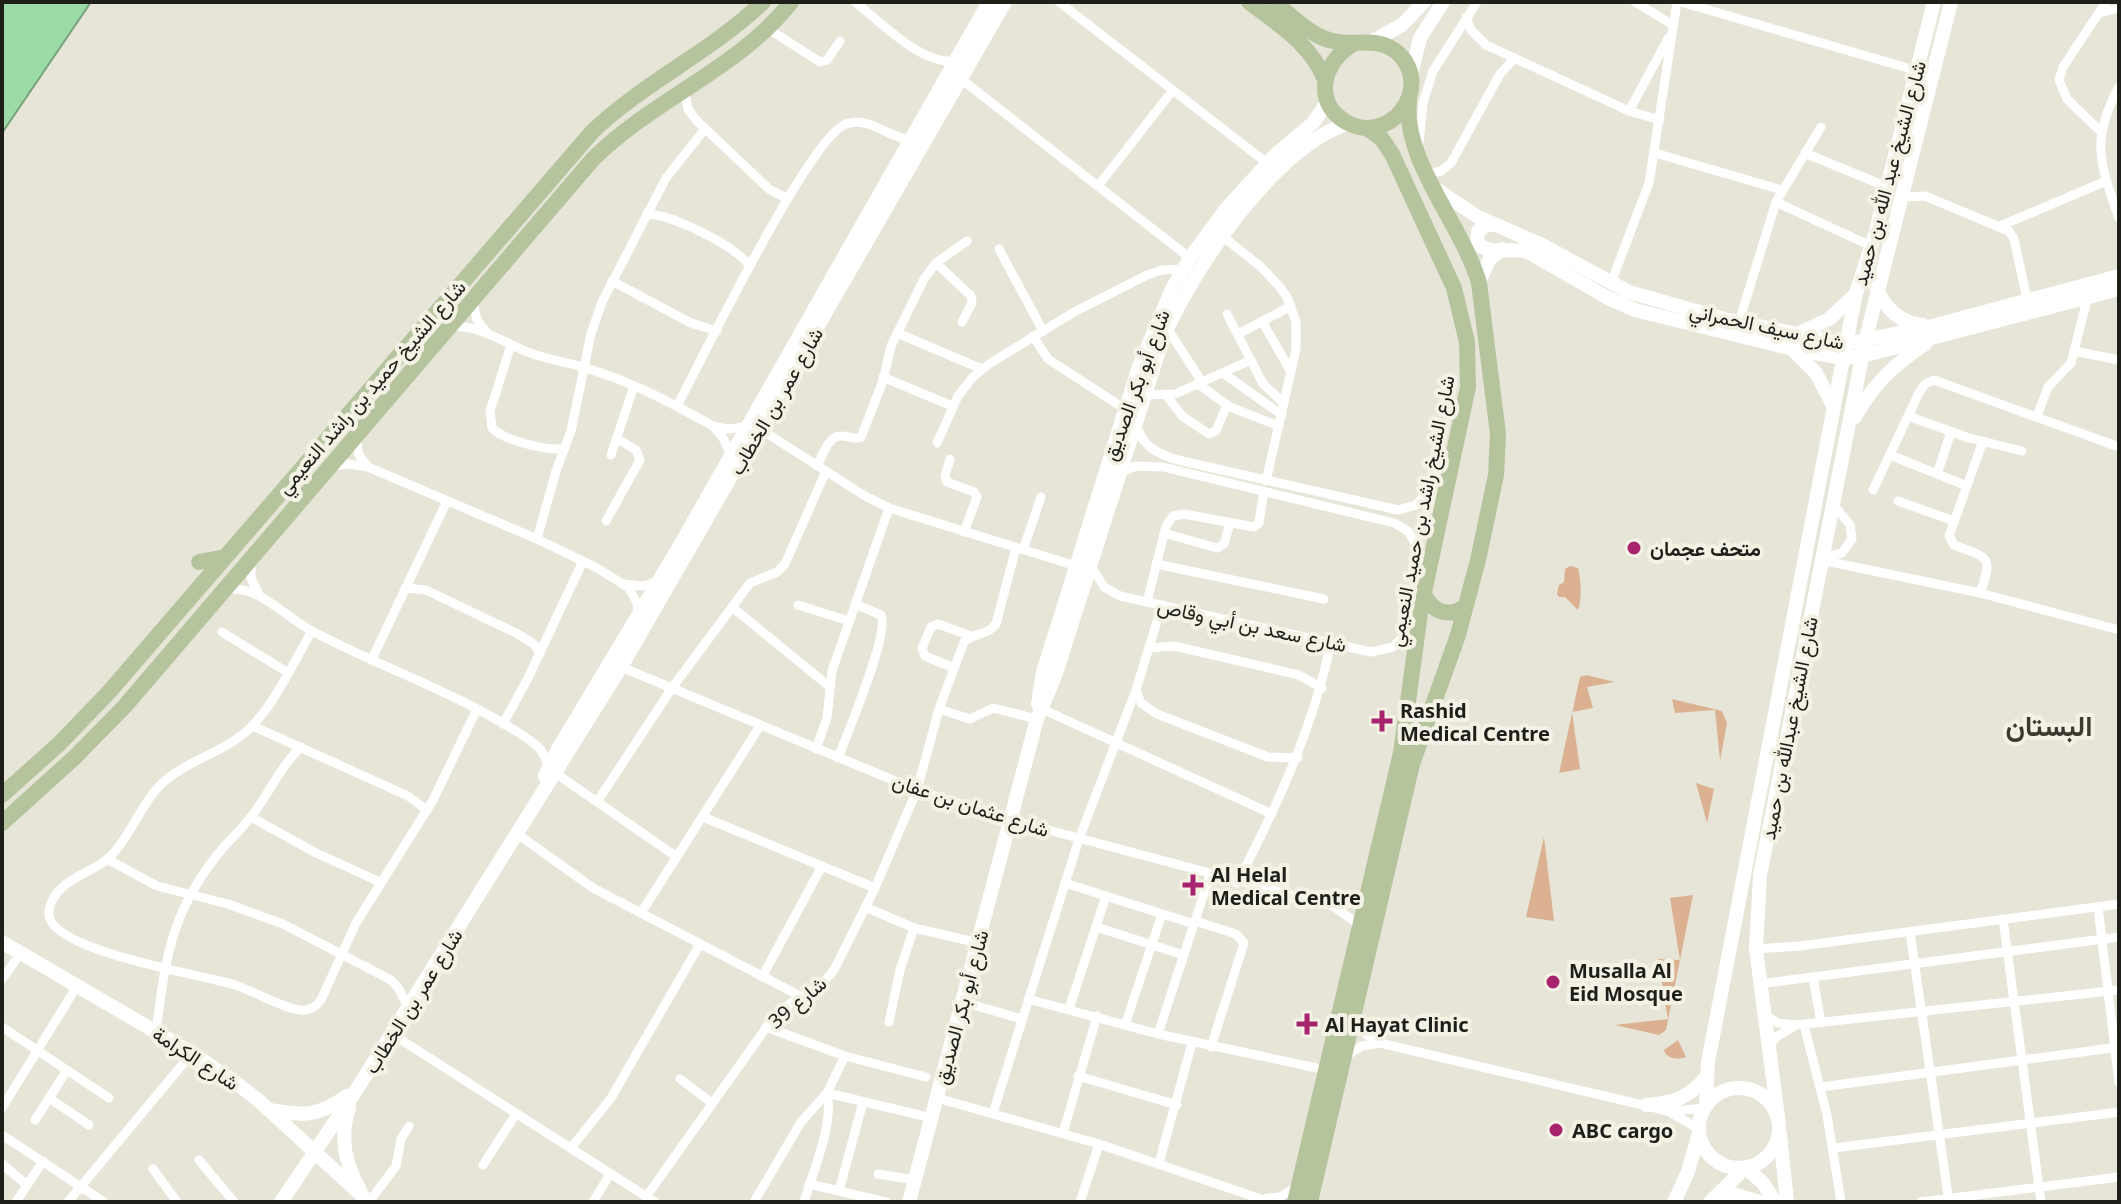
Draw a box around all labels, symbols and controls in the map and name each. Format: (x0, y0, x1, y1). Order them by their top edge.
street label: شارع الشيخ عبد الله بن حميد (1846, 58, 1933, 289)
street label: شارع الشيخ حميد بن راشد النعيمي (270, 274, 475, 503)
street label: شارع سيف الحمراني (1686, 296, 1847, 359)
street label: شارع أبو بكر الصديق (1096, 306, 1177, 465)
street label: شارع عمر بن الخطاب (723, 322, 830, 480)
street label: شارع الشيخ راشد بن حميد النعيمي (1381, 373, 1464, 650)
place label: متحف عجمان (1650, 535, 1761, 562)
marker: متحف عجمان (1625, 539, 1643, 557)
street label: شارع سعد بن أبي وقاص (1154, 592, 1349, 662)
street label: شارع الشيخ عبدالله بن حميد (1754, 614, 1825, 842)
place label: Rashid Medical Centre (1400, 697, 1550, 747)
district label: البستان (2006, 706, 2092, 744)
marker: Rashid Medical Centre (1371, 710, 1393, 732)
street label: شارع عثمان بن عفان (889, 767, 1053, 844)
place label: Al Helal Medical Centre (1211, 861, 1361, 911)
marker: Al Helal Medical Centre (1182, 874, 1204, 896)
street label: شارع عمر بن الخطاب (358, 923, 469, 1079)
street label: شارع أبو بكر الصديق (927, 927, 996, 1088)
place label: Musalla Al Eid Mosque (1569, 957, 1683, 1007)
street label: شارع 39 (762, 970, 832, 1035)
marker: Musalla Al Eid Mosque (1544, 973, 1562, 991)
place label: Al Hayat Clinic (1325, 1011, 1469, 1038)
marker: Al Hayat Clinic (1296, 1013, 1318, 1035)
street label: شارع الكرامة (147, 1020, 244, 1097)
place label: ABC cargo (1572, 1117, 1673, 1144)
marker: ABC cargo (1547, 1121, 1565, 1139)

